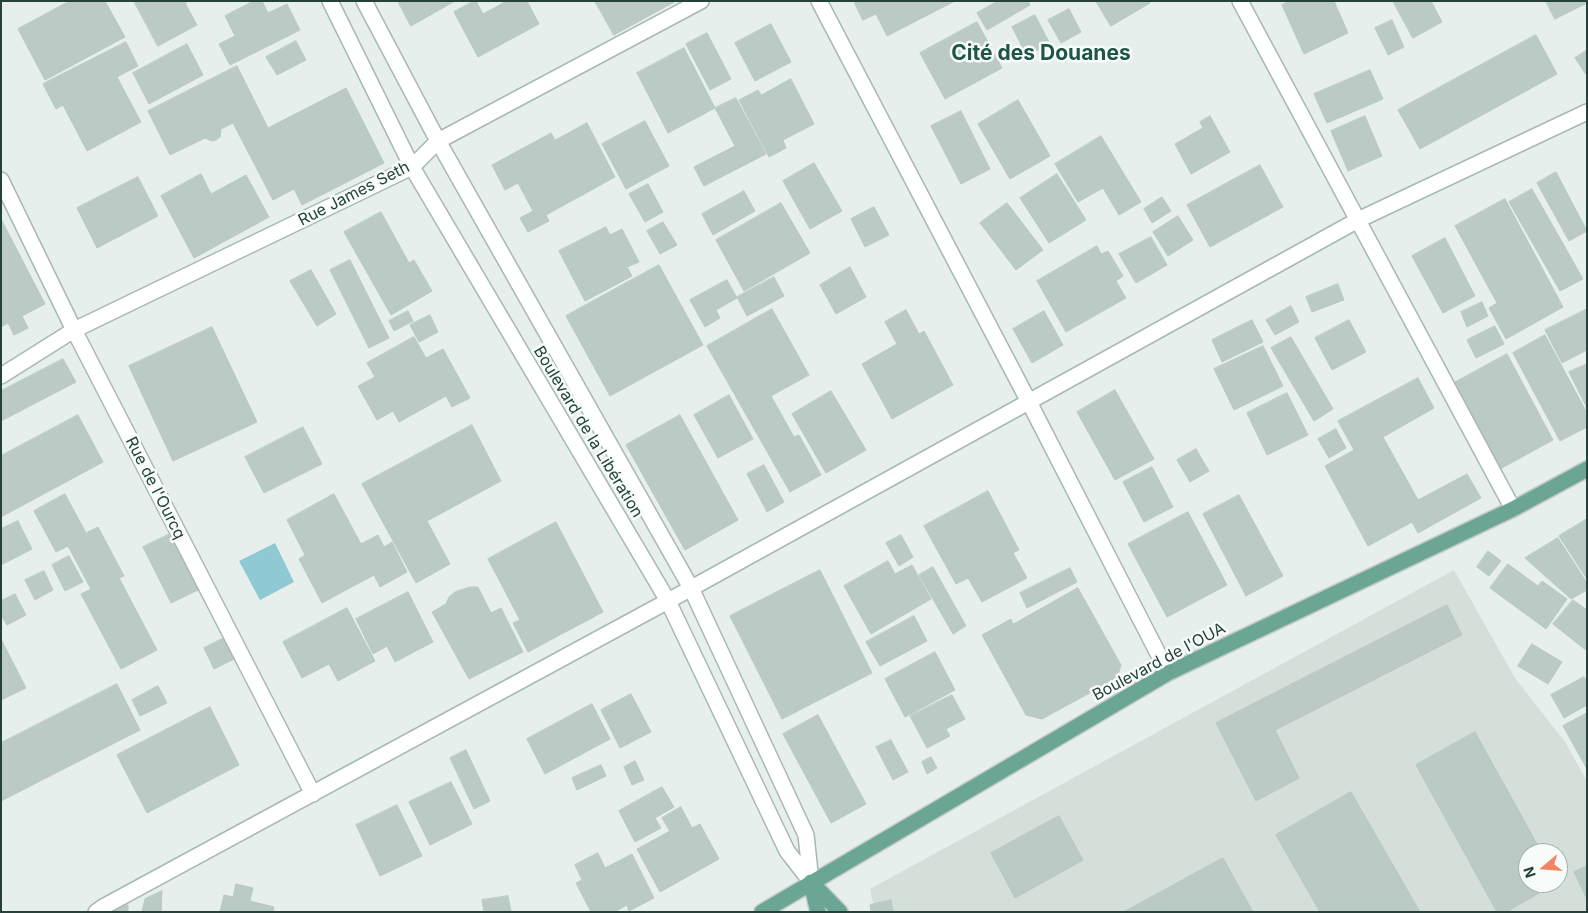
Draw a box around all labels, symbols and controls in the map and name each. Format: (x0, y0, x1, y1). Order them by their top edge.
district label: Cité des Douanes (951, 41, 1131, 67)
street label: Rue James Seth (295, 158, 413, 230)
street label: Boulevard de la Libération (529, 343, 647, 521)
street label: Rue de l'Ourcq (121, 434, 189, 542)
street label: Boulevard de l'OUA (1089, 619, 1229, 705)
north arrow (1518, 843, 1568, 893)
text: N (1519, 865, 1539, 880)

